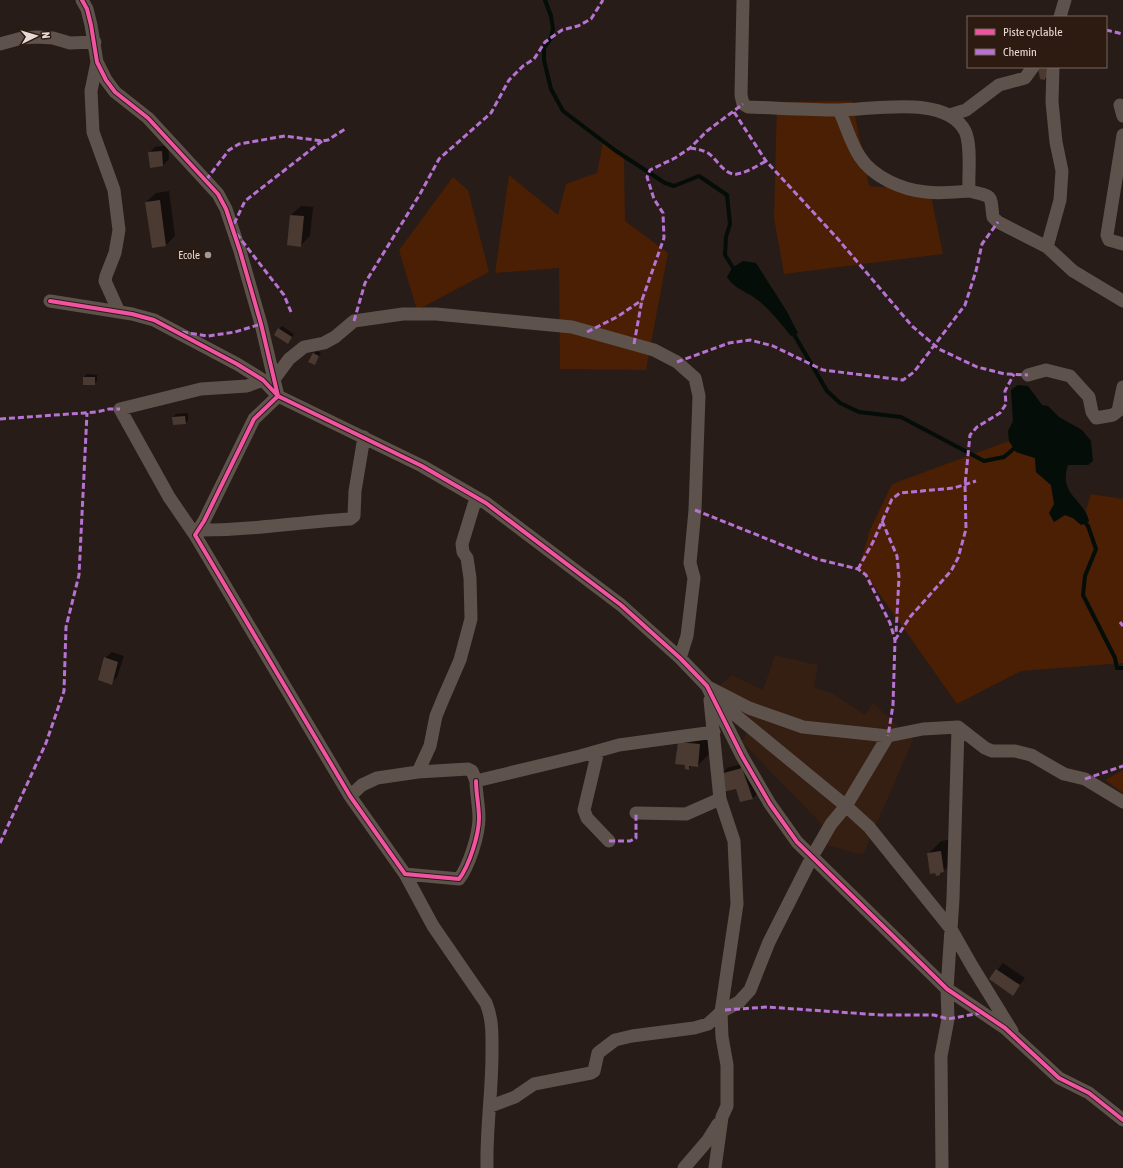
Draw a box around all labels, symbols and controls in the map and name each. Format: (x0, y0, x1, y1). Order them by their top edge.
north arrow (16, 16, 56, 56)
legend (967, 16, 1107, 68)
text: Piste cyclable (1003, 25, 1063, 39)
text: N (40, 31, 52, 39)
text: Chemin (1003, 45, 1037, 59)
place label: Ecole (178, 249, 200, 261)
marker: Ecole (203, 250, 213, 260)

